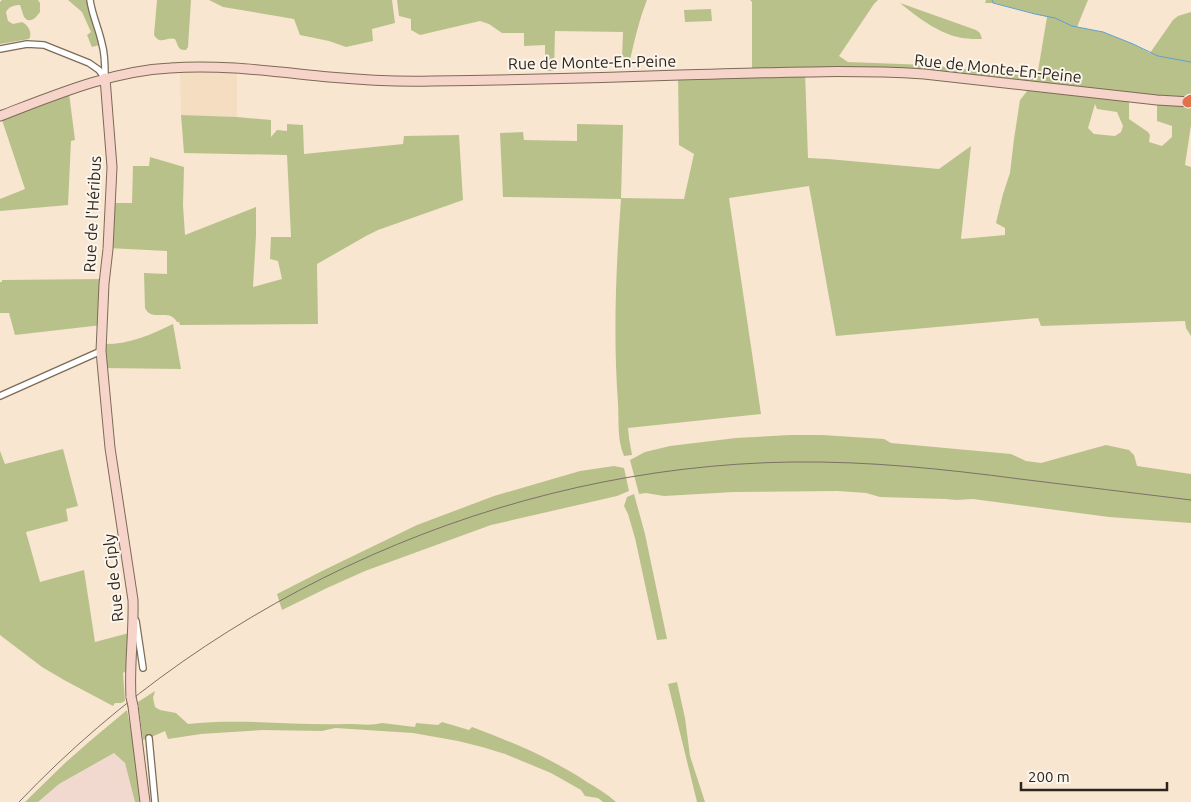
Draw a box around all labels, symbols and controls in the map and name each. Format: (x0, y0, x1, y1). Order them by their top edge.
street label: Rue de Monte-En-Peine (913, 50, 1083, 86)
street label: Rue de Monte-En-Peine (508, 52, 676, 72)
street label: Rue de l'Héribus (80, 155, 104, 273)
street label: Rue de Ciply (99, 533, 127, 623)
scale bar (1021, 760, 1167, 792)
text: 200 m (1028, 768, 1070, 785)

